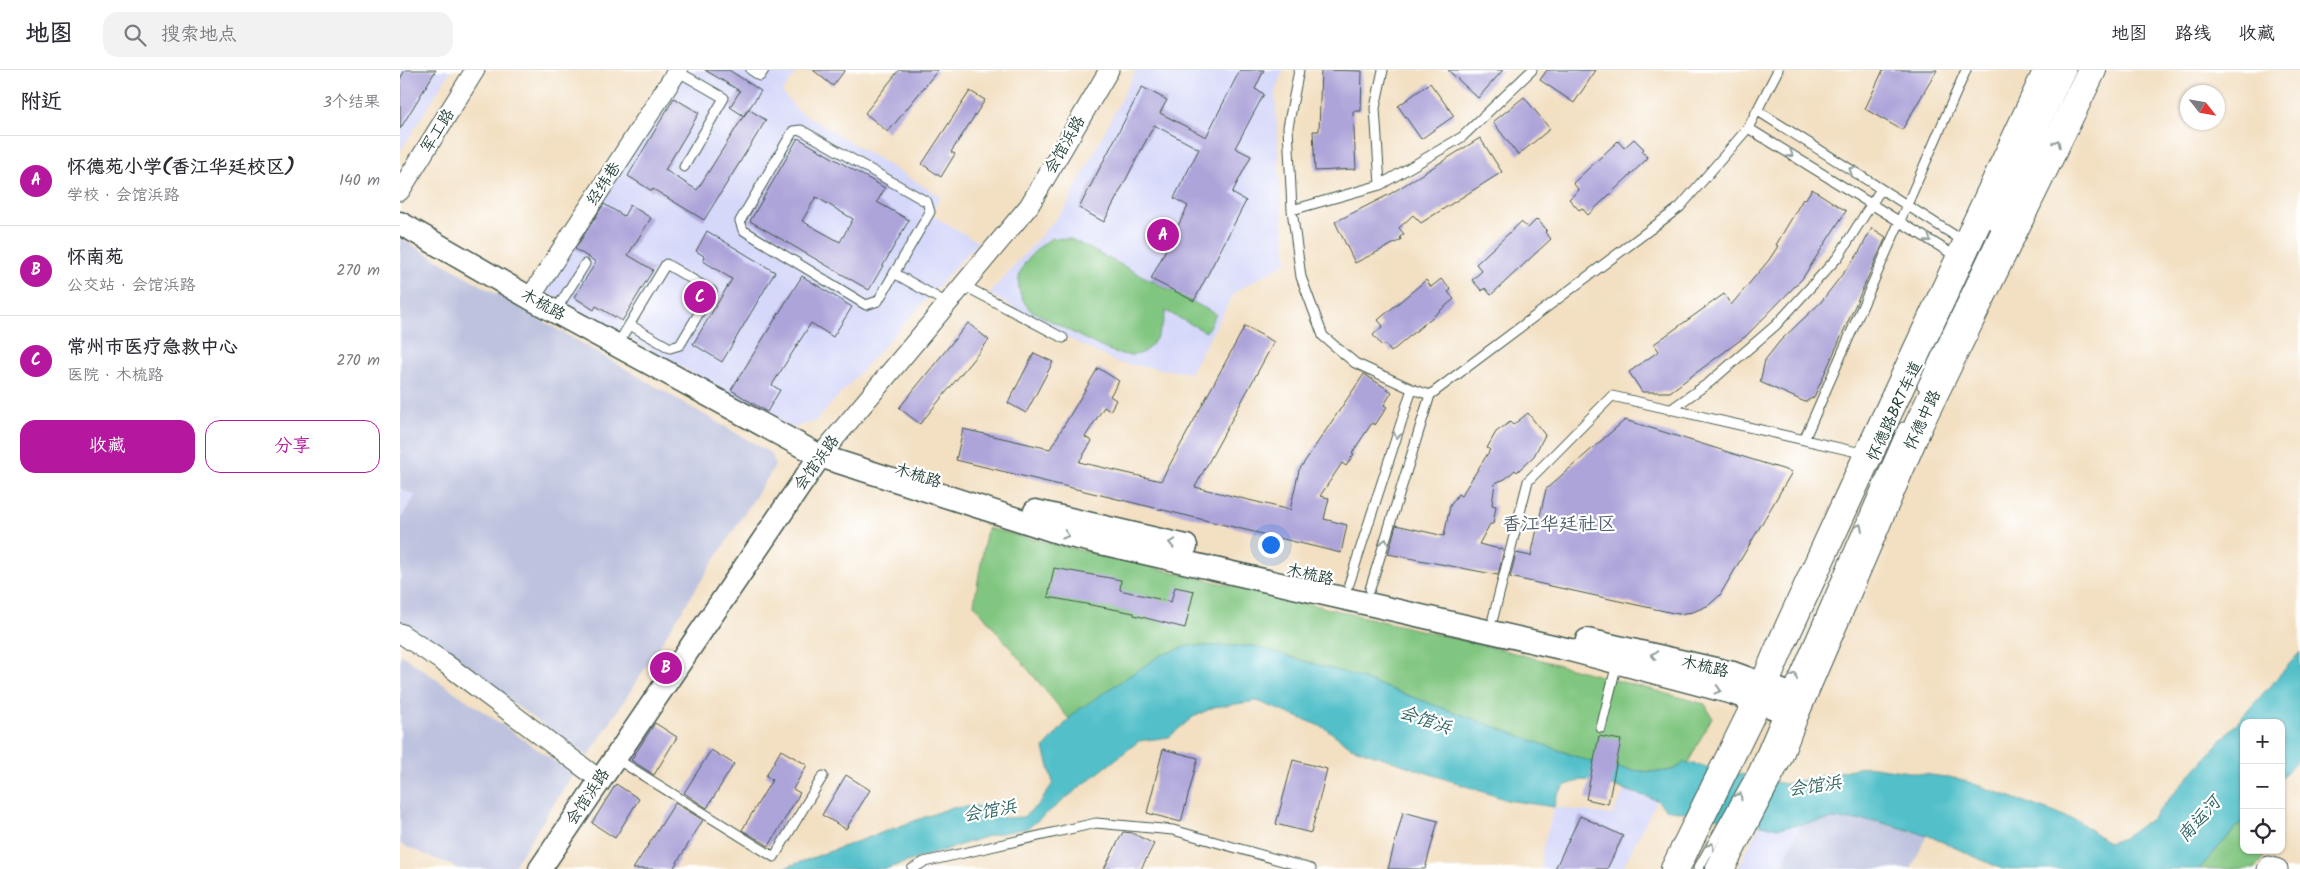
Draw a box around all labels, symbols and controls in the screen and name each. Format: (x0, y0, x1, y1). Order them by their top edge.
search box (103, 12, 453, 57)
text: 地图 (25, 15, 73, 54)
text: 搜索地点 (161, 20, 237, 50)
text: 地图 (2111, 20, 2147, 49)
text: 路线 (2175, 20, 2211, 49)
text: 收藏 (2239, 20, 2275, 49)
icon: search (121, 21, 149, 49)
north arrow (2180, 85, 2225, 130)
text: 附近 (20, 86, 62, 119)
text: 3个结果 (323, 90, 380, 115)
street label: 军工路 (415, 104, 461, 158)
street label: 会馆浜路 (1038, 111, 1092, 179)
one-way arrow (2050, 139, 2061, 148)
one-way arrow (1784, 147, 1793, 157)
text: 怀德苑小学(香江华廷校区) (67, 153, 295, 183)
street label: 经纬巷 (580, 157, 628, 211)
one-way arrow (1849, 167, 1858, 177)
text: A (31, 168, 41, 193)
text: 140 m (339, 168, 380, 193)
text: 学校 · 会馆浜路 (67, 183, 180, 208)
pin: A (1147, 216, 1179, 254)
one-way arrow (1923, 233, 1932, 242)
text: 怀南苑 (67, 243, 124, 273)
text: B (31, 258, 41, 283)
text: 270 m (336, 258, 380, 283)
text: 公交站 · 会馆浜路 (67, 273, 196, 298)
pin: C (684, 278, 716, 316)
street label: 木梳路 (516, 282, 570, 328)
text: 常州市医疗急救中心 (67, 333, 238, 363)
text: C (31, 348, 41, 373)
text: 270 m (336, 348, 380, 373)
street label: 怀德路BRT车道 (1861, 357, 1929, 465)
text: 医院 · 木梳路 (67, 363, 164, 388)
street label: 怀德中路 (1898, 386, 1948, 454)
button: 收藏 (20, 420, 195, 473)
button: 分享 (205, 420, 380, 473)
street label: 会馆浜路 (788, 430, 846, 496)
one-way arrow (1393, 431, 1403, 439)
street label: 木梳路 (891, 457, 945, 495)
district label: 香江华廷社区 (1502, 510, 1616, 540)
one-way arrow (1853, 523, 1864, 532)
one-way arrow (1061, 529, 1070, 539)
your location (1258, 532, 1284, 558)
one-way arrow (1167, 538, 1176, 549)
one-way arrow (1379, 539, 1389, 547)
street label: 木梳路 (1284, 557, 1336, 593)
pin: B (650, 649, 682, 687)
street label: 木梳路 (1679, 649, 1731, 685)
one-way arrow (1649, 650, 1658, 661)
one-way arrow (1788, 672, 1799, 681)
one-way arrow (1713, 684, 1721, 694)
water label: 会馆浜 (1395, 698, 1456, 744)
map controls (2240, 719, 2285, 854)
button: + (2240, 719, 2285, 764)
street label: 会馆浜路 (560, 763, 616, 831)
button: − (2240, 764, 2285, 809)
water label: 会馆浜 (1786, 769, 1845, 805)
water label: 南运河 (2171, 788, 2231, 850)
one-way arrow (1733, 792, 1743, 801)
water label: 会馆浜 (961, 793, 1020, 831)
button: locate (2240, 809, 2285, 854)
one-way arrow (1705, 842, 1715, 851)

